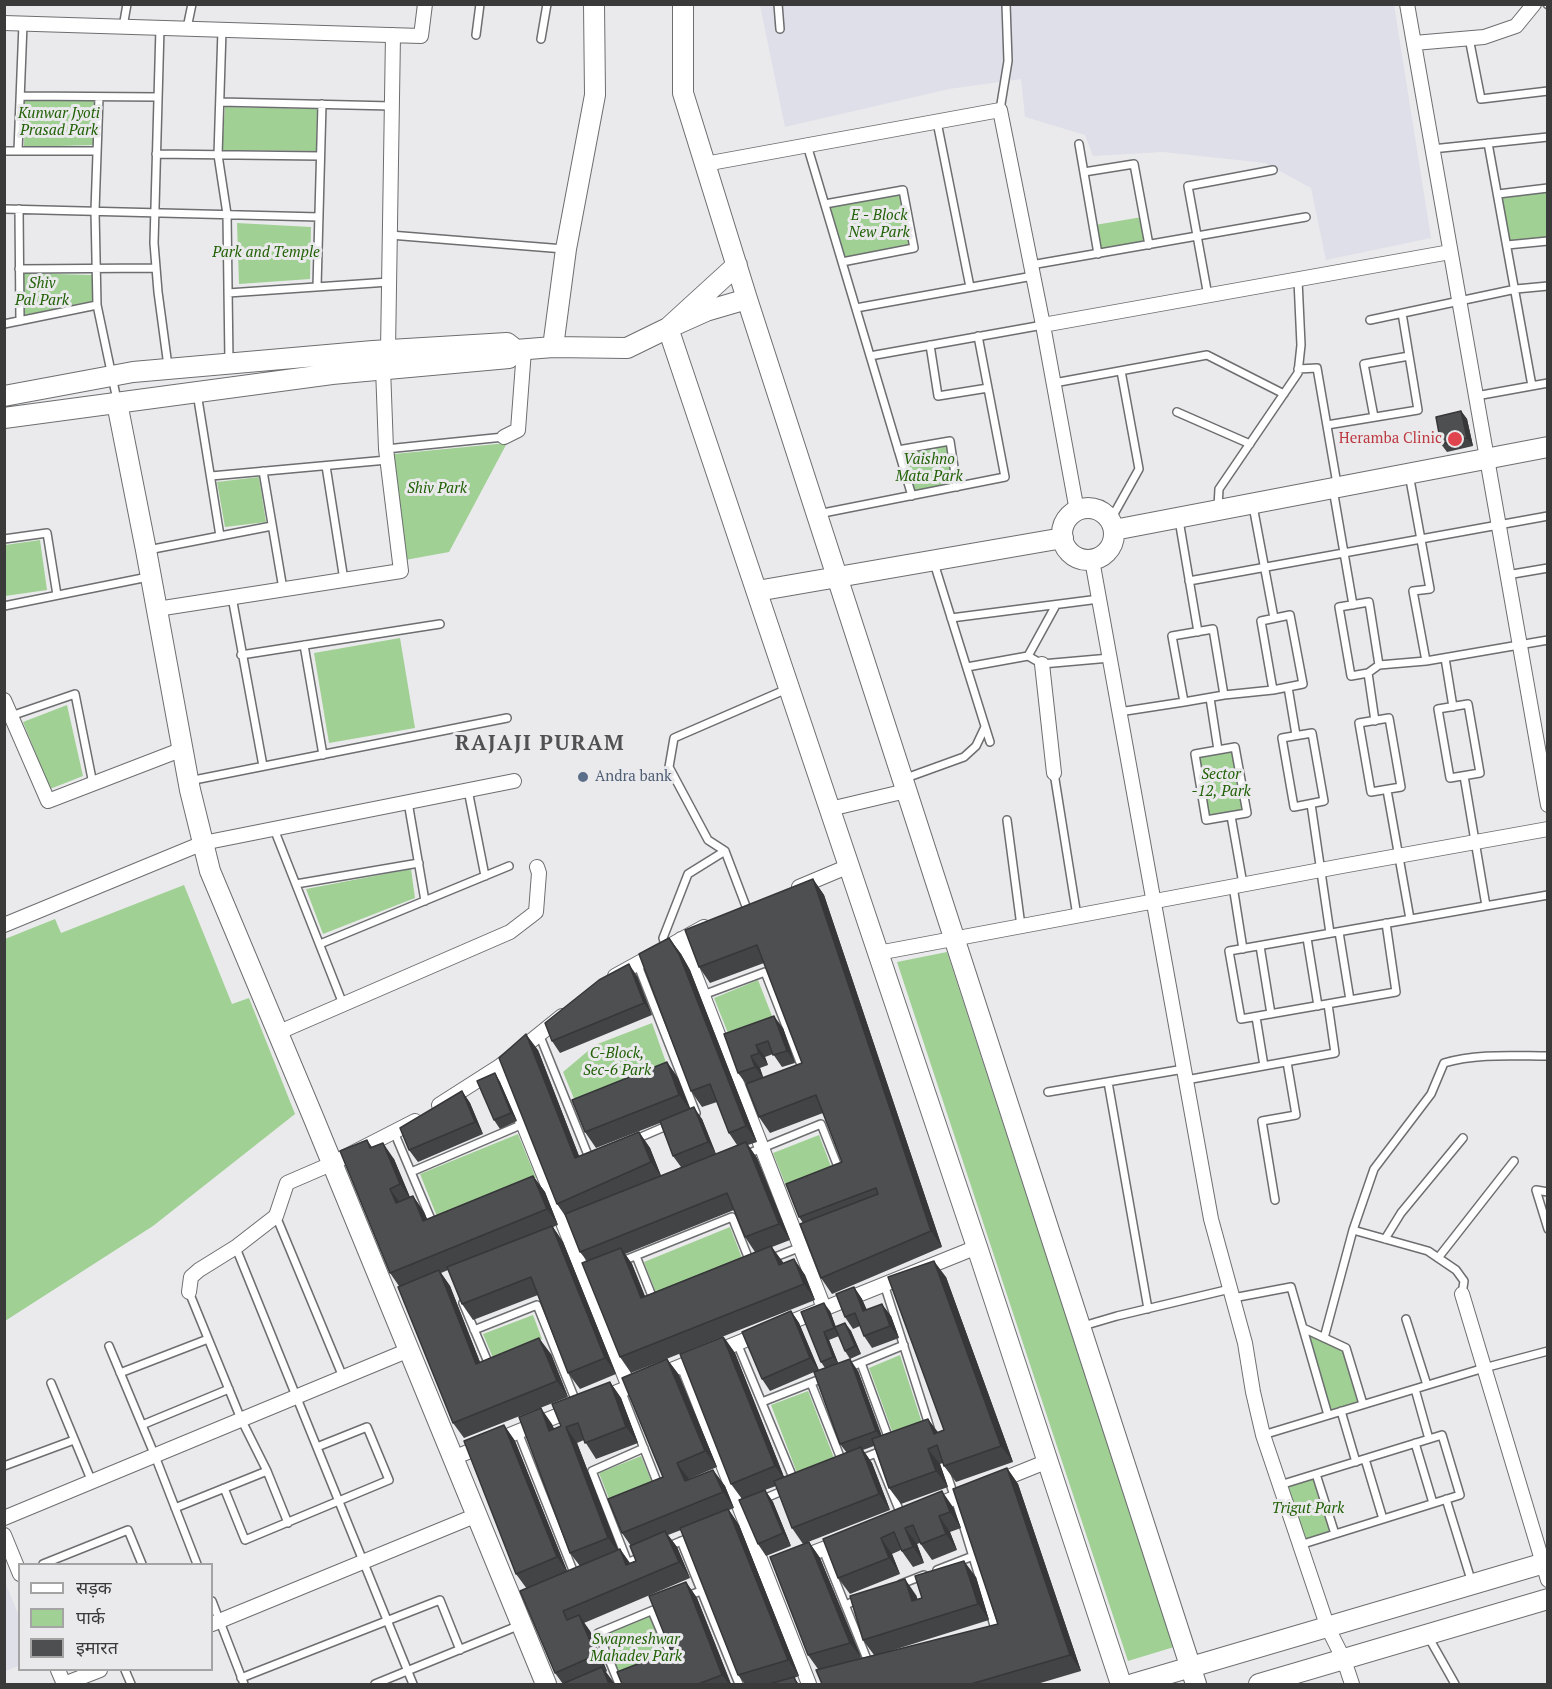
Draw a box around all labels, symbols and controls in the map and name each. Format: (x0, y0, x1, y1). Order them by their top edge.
park label: Kunwar Jyoti Prasad Park (18, 105, 100, 140)
park label: E - Block New Park (848, 207, 910, 242)
park label: Park and Temple (212, 244, 320, 262)
park label: Shiv Pal Park (15, 275, 69, 310)
place label: Heramba Clinic (1339, 430, 1442, 448)
marker: Heramba Clinic (1446, 430, 1464, 448)
park label: Vaishno Mata Park (895, 451, 963, 486)
park label: Shiv Park (407, 480, 467, 498)
district label: RAJAJI PURAM (455, 731, 625, 757)
park label: Sector -12, Park (1191, 766, 1251, 801)
place label: Andra bank (595, 768, 672, 786)
marker: Andra bank (576, 770, 590, 784)
park label: C-Block, Sec-6 Park (583, 1045, 651, 1080)
park label: Trigut Park (1272, 1500, 1344, 1518)
legend (18, 1563, 213, 1671)
text: सड़क (76, 1575, 112, 1599)
text: पार्क (76, 1605, 105, 1629)
park label: Swapneshwar Mahadev Park (590, 1631, 682, 1666)
text: इमारत (76, 1635, 118, 1659)

